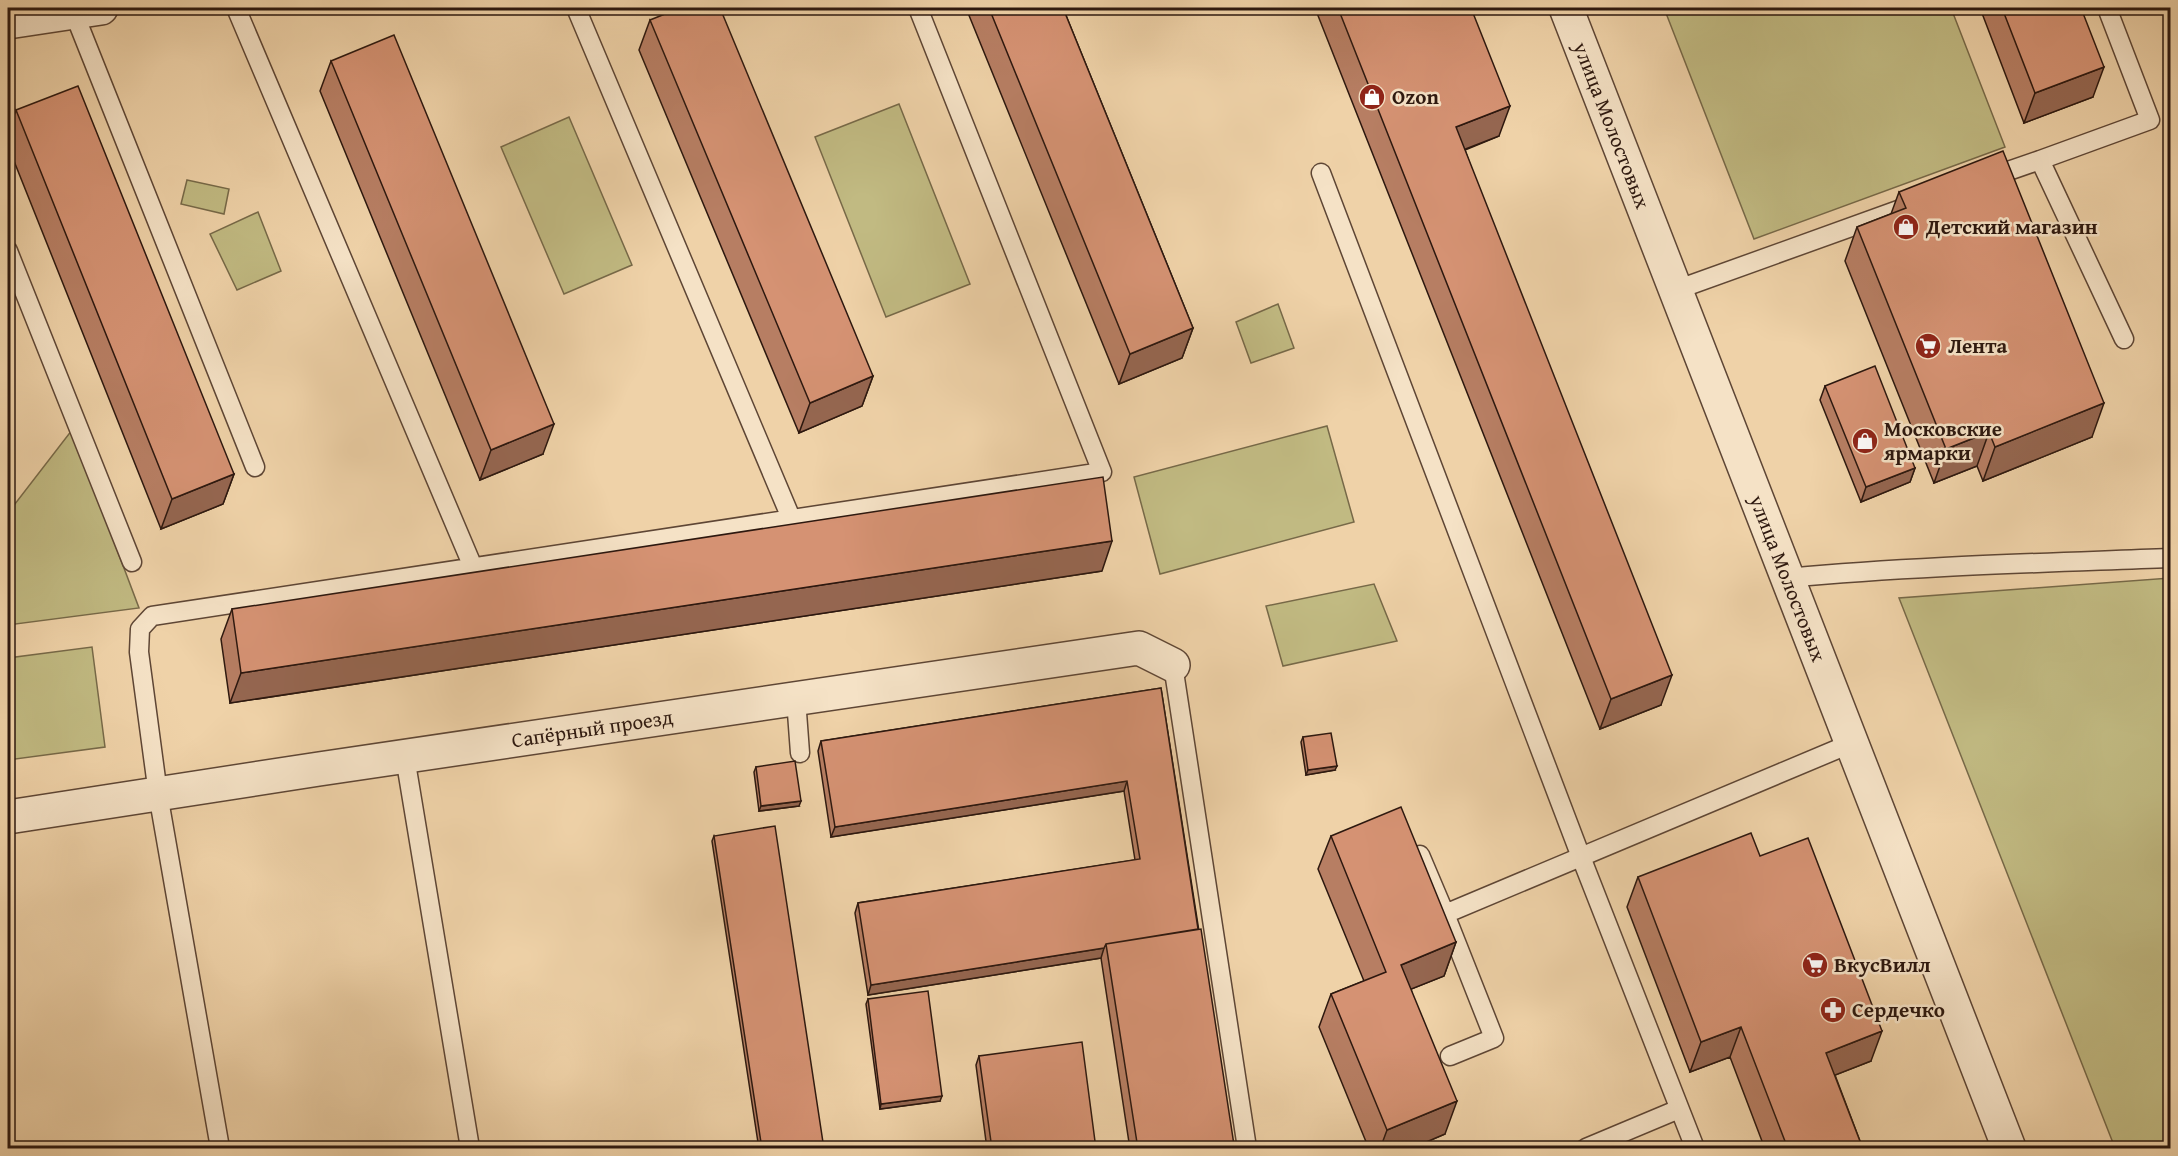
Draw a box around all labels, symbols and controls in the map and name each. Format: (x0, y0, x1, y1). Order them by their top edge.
street label: улица Молостовых (1565, 36, 1659, 214)
place label: Ozon (1392, 81, 1439, 112)
shop icon: Ozon (1357, 82, 1387, 112)
place label: Детский магазин (1925, 211, 2098, 242)
shop icon: Детский магазин (1891, 212, 1921, 242)
place label: Лента (1948, 330, 2007, 361)
supermarket icon: Лента (1913, 331, 1943, 361)
place label: Московские ярмарки (1883, 413, 2002, 468)
shop icon: Московские ярмарки (1850, 426, 1880, 456)
street label: улица Молостовых (1741, 489, 1835, 667)
street label: Сапёрный проезд (509, 701, 676, 755)
place label: ВкусВилл (1834, 949, 1931, 980)
supermarket icon: ВкусВилл (1800, 950, 1830, 980)
place label: Сердечко (1852, 994, 1945, 1025)
pharmacy icon: Сердечко (1818, 995, 1848, 1025)

